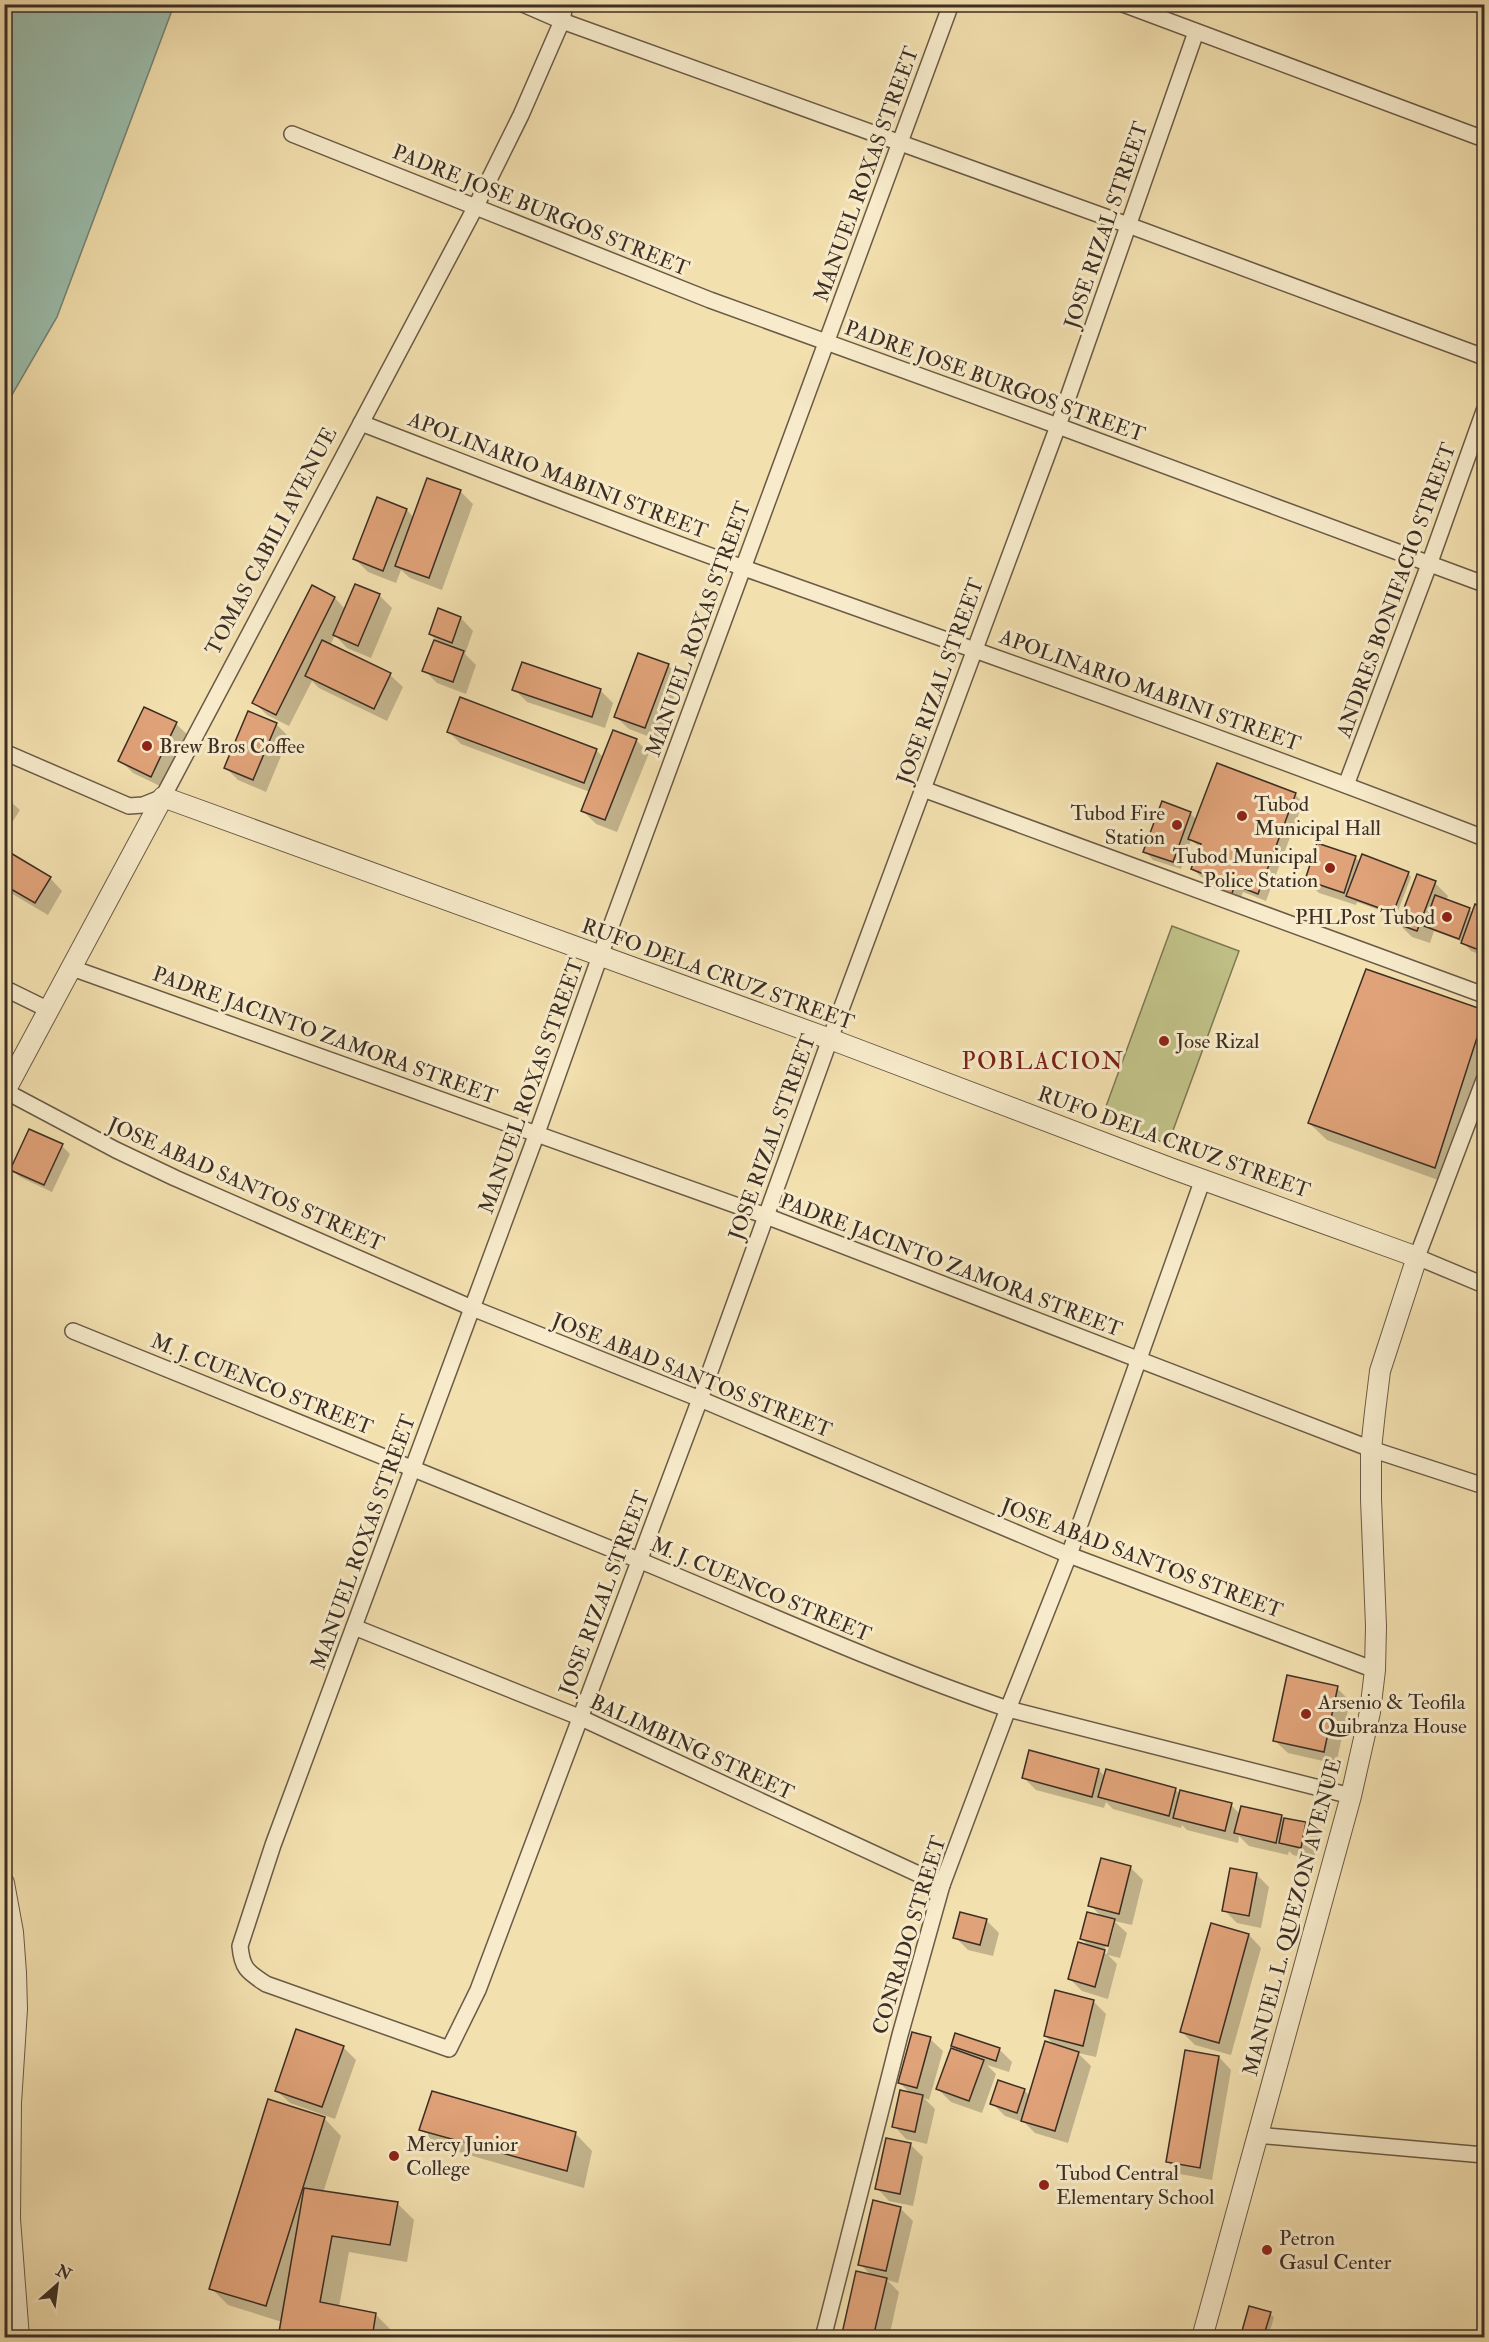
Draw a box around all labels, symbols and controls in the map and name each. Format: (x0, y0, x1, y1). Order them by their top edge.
street label: MANUEL ROXAS STREET (808, 42, 925, 306)
street label: JOSE RIZAL STREET (1058, 118, 1155, 333)
street label: PADRE JOSE BURGOS STREET (388, 138, 694, 283)
street label: PADRE JOSE BURGOS STREET (841, 314, 1149, 449)
street label: APOLINARIO MABINI STREET (403, 405, 712, 545)
street label: TOMAS CABILI AVENUE (200, 422, 343, 660)
street label: ANDRES BONIFACIO STREET (1330, 439, 1463, 742)
street label: MANUEL ROXAS STREET (640, 497, 757, 761)
street label: JOSE RIZAL STREET (890, 574, 990, 789)
street label: APOLINARIO MABINI STREET (995, 623, 1305, 758)
place label: Brew Bros Coffee (159, 733, 305, 760)
marker: Brew Bros Coffee (140, 739, 154, 753)
place label: Tubod Municipal Hall (1254, 791, 1381, 842)
place label: Tubod Fire Station (1070, 800, 1165, 851)
marker: Tubod Municipal Hall (1235, 809, 1249, 823)
marker: Tubod Fire Station (1170, 818, 1184, 832)
place label: Tubod Municipal Police Station (1173, 843, 1319, 894)
marker: Tubod Municipal Police Station (1323, 861, 1337, 875)
place label: PHLPost Tubod (1295, 904, 1436, 931)
marker: PHLPost Tubod (1440, 910, 1454, 924)
street label: RUFO DELA CRUZ STREET (578, 913, 858, 1037)
street label: MANUEL ROXAS STREET (473, 954, 590, 1218)
street label: PADRE JACINTO ZAMORA STREET (149, 960, 501, 1111)
place label: Jose Rizal (1175, 1028, 1260, 1055)
street label: JOSE RIZAL STREET (722, 1030, 822, 1245)
marker: Jose Rizal (1157, 1034, 1171, 1048)
district label: POBLACION (962, 1046, 1124, 1077)
street label: RUFO DELA CRUZ STREET (1034, 1081, 1314, 1205)
street label: JOSE ABAD SANTOS STREET (103, 1111, 388, 1258)
street label: PADRE JACINTO ZAMORA STREET (776, 1187, 1126, 1344)
street label: JOSE ABAD SANTOS STREET (547, 1306, 836, 1444)
street label: M. J. CUENCO STREET (147, 1328, 377, 1442)
street label: MANUEL ROXAS STREET (305, 1410, 422, 1674)
street label: JOSE RIZAL STREET (553, 1487, 656, 1700)
street label: JOSE ABAD SANTOS STREET (996, 1492, 1287, 1625)
street label: M. J. CUENCO STREET (646, 1531, 876, 1648)
street label: BALIMBING STREET (585, 1688, 799, 1807)
place label: Arsenio & Teofila Quibranza House (1317, 1689, 1467, 1740)
marker: Arsenio & Teofila Quibranza House (1299, 1707, 1313, 1721)
street label: MANUEL L. QUEZON AVENUE (1237, 1755, 1348, 2079)
street label: CONRADO STREET (866, 1832, 953, 2038)
place label: Mercy Junior College (406, 2131, 518, 2182)
marker: Mercy Junior College (387, 2149, 401, 2163)
place label: Tubod Central Elementary School (1056, 2160, 1215, 2211)
marker: Tubod Central Elementary School (1037, 2178, 1051, 2192)
place label: Petron Gasul Center (1279, 2225, 1392, 2276)
marker: Petron Gasul Center (1260, 2243, 1274, 2257)
north arrow (27, 2255, 87, 2315)
text: N (52, 2260, 75, 2285)

